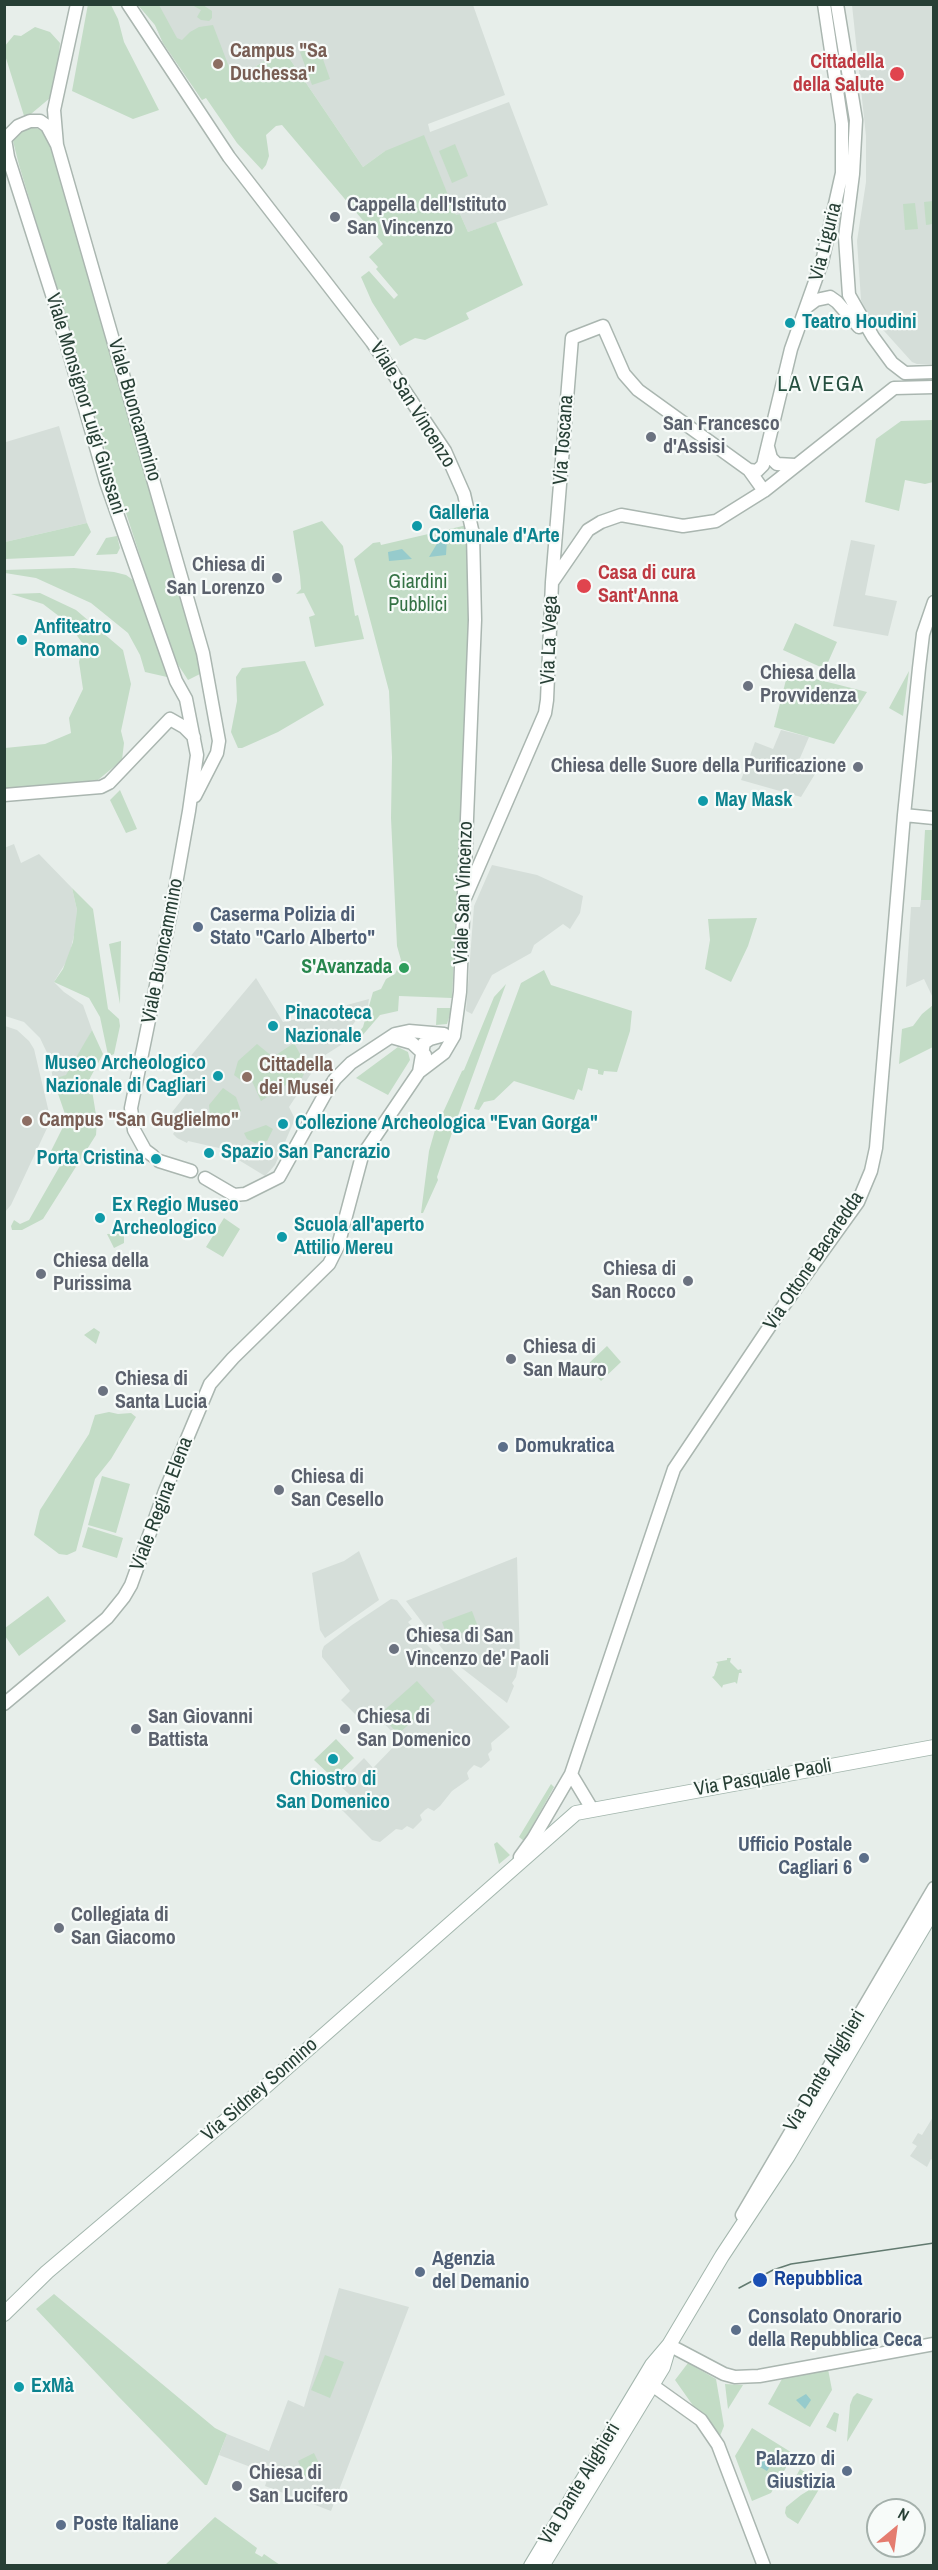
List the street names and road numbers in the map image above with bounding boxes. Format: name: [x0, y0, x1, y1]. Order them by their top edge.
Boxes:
street label: Via Liguria: [805, 200, 847, 284]
street label: Viale Monsignor Luigi Giussani: [40, 290, 130, 518]
street label: Viale Buoncammino: [102, 336, 166, 484]
street label: Viale San Vincenzo: [364, 338, 460, 472]
street label: Via Toscana: [549, 394, 579, 486]
street label: Via La Vega: [536, 595, 564, 685]
street label: Viale San Vincenzo: [450, 821, 478, 965]
street label: Viale Buoncammino: [137, 876, 189, 1026]
street label: Via Ottone Bacaredda: [759, 1187, 869, 1335]
street label: Viale Regina Elena: [126, 1434, 198, 1574]
street label: Via Pasquale Paoli: [692, 1754, 834, 1802]
street label: Via Dante Alighieri: [779, 2006, 871, 2136]
street label: Via Sidney Sonnino: [197, 2033, 323, 2147]
street label: Via Dante Alighieri: [534, 2419, 626, 2549]

